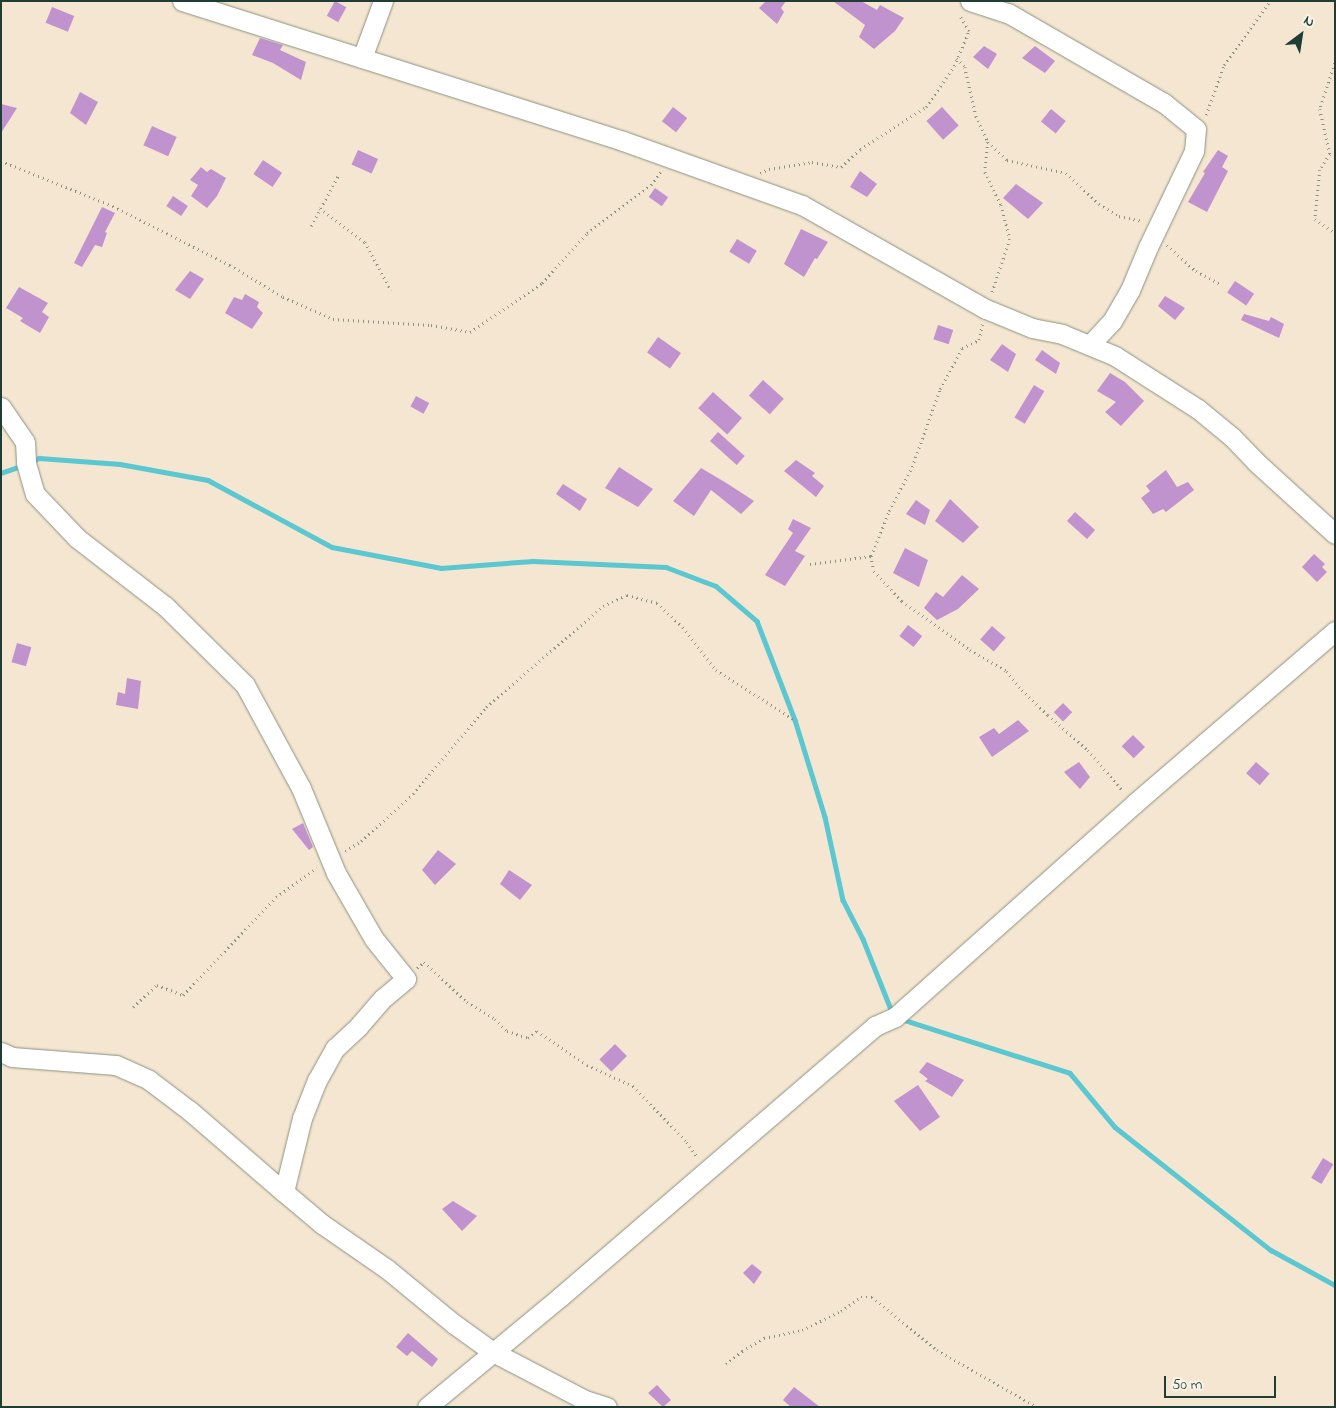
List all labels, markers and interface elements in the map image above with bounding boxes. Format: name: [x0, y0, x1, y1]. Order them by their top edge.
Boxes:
north arrow: [1276, 10, 1326, 60]
text: N: [1300, 10, 1318, 33]
scale bar: [1166, 1366, 1278, 1398]
text: 50 m: [1172, 1374, 1202, 1396]

